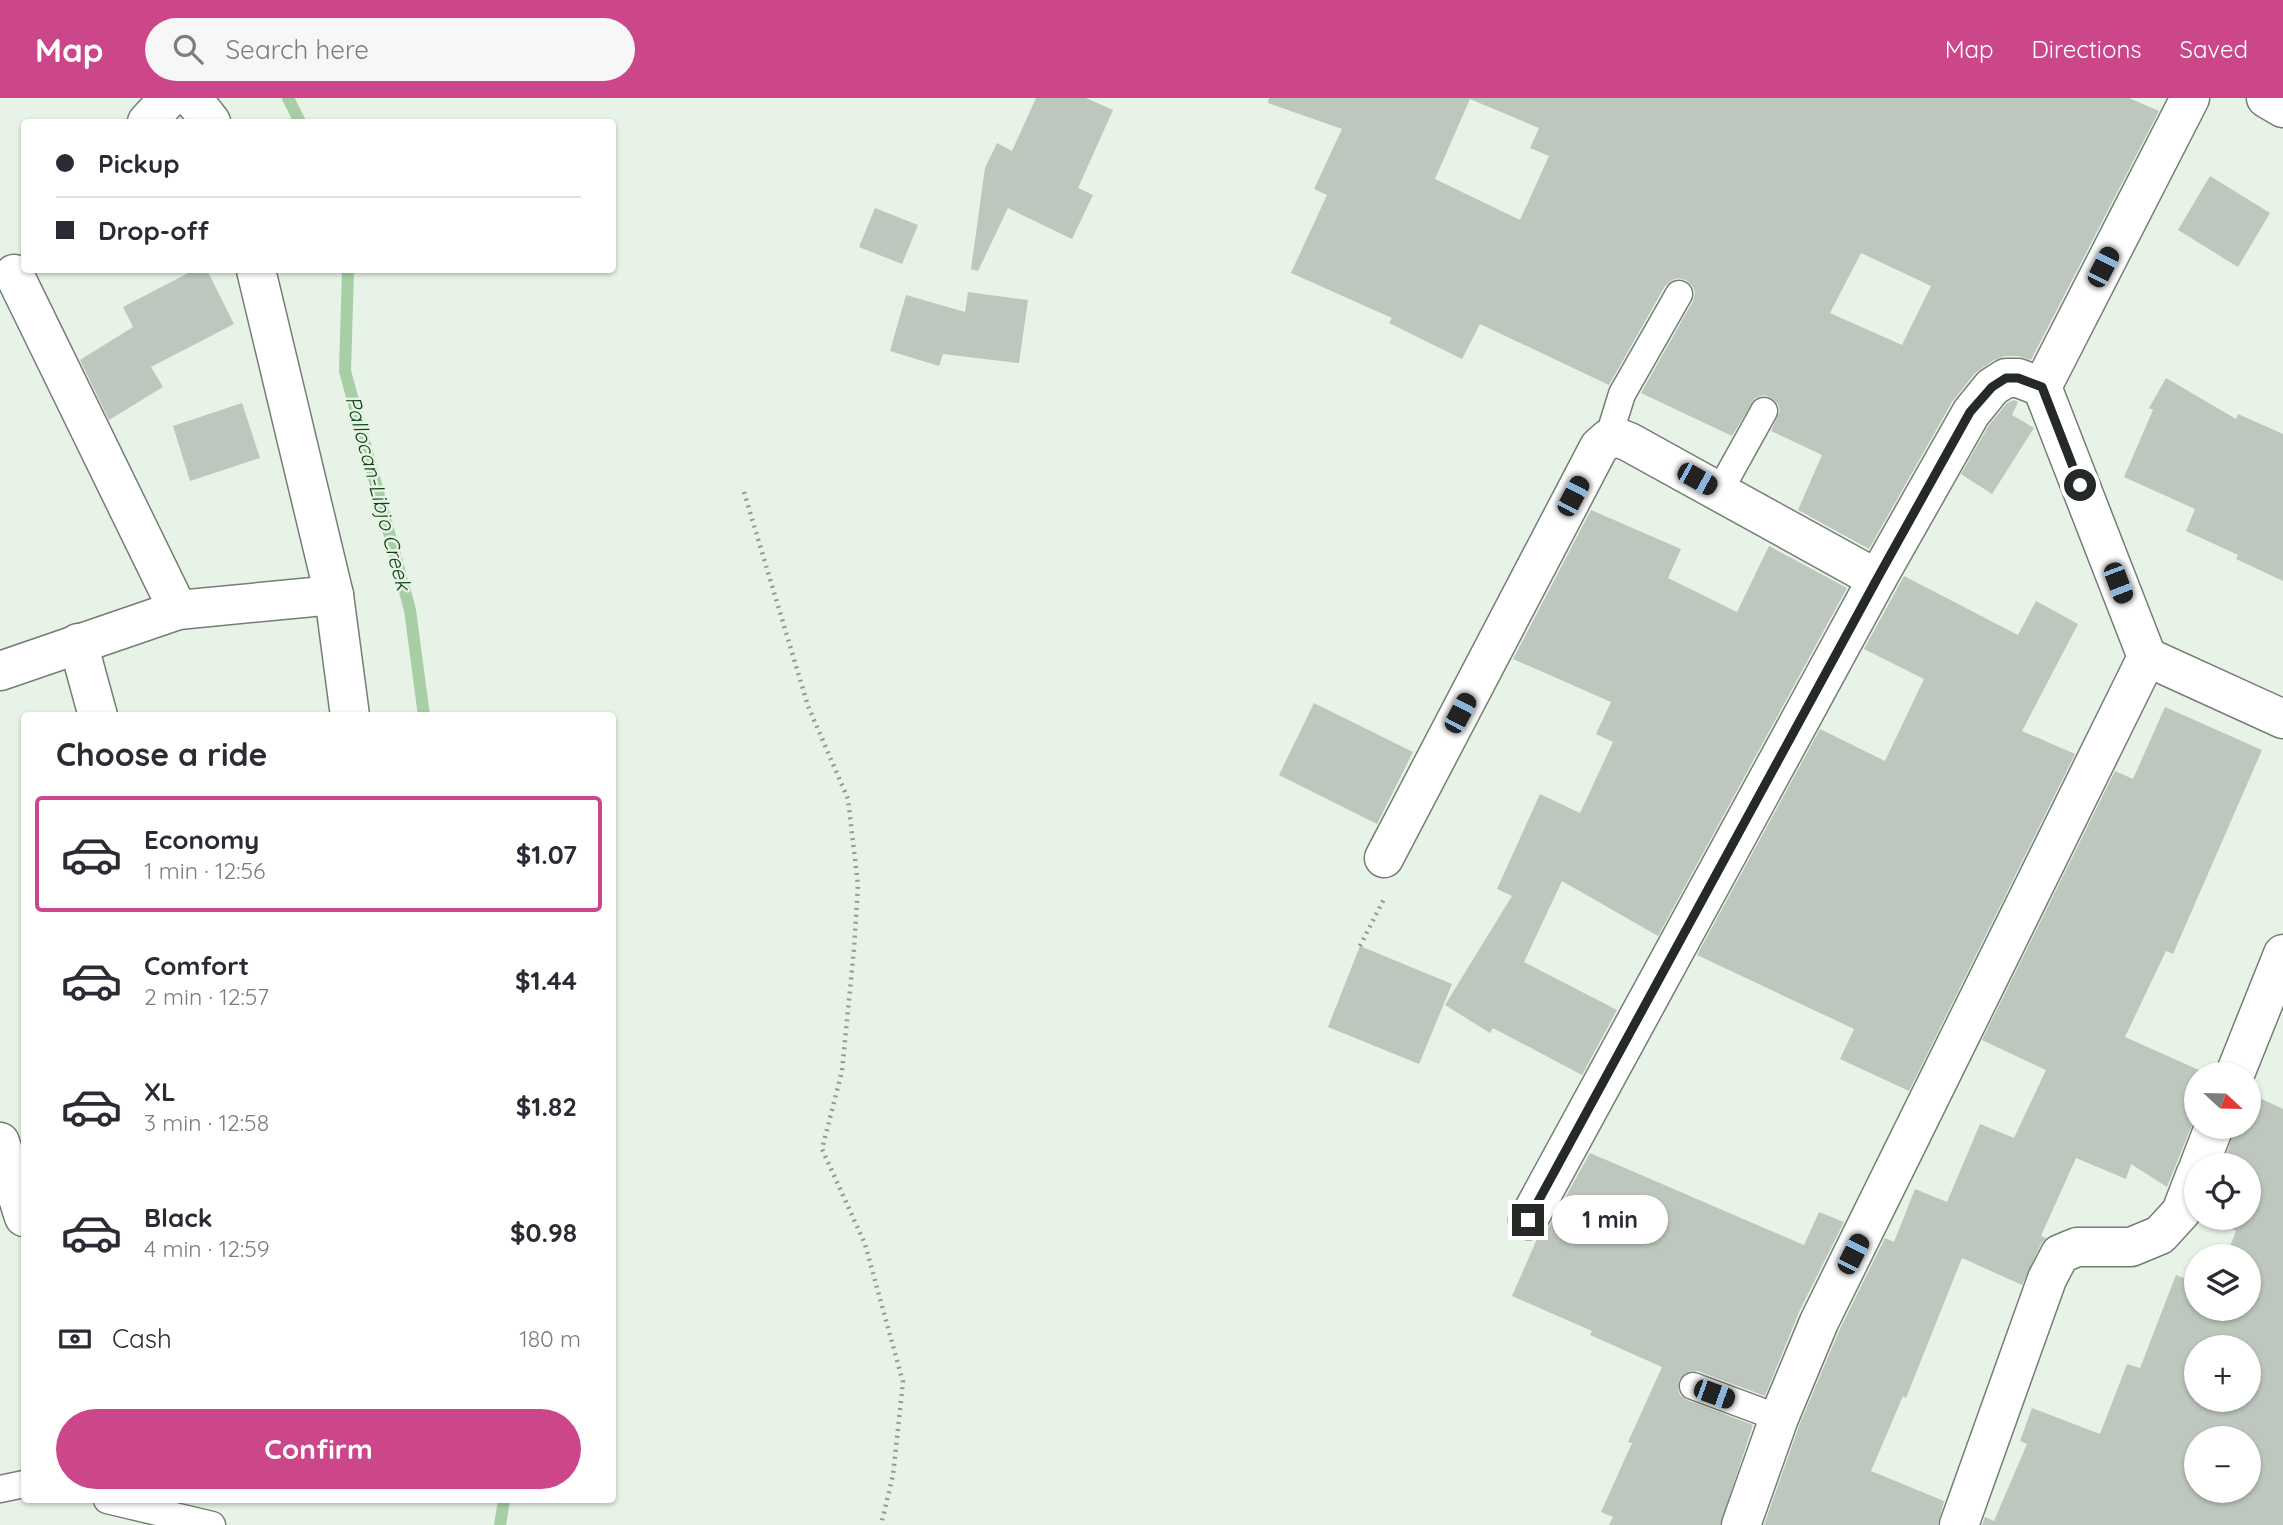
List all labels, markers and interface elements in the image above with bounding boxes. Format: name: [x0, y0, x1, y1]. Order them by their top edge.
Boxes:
search box: [145, 18, 635, 81]
text: Map: [35, 29, 103, 70]
icon: search: [169, 30, 207, 68]
text: Search here: [225, 33, 369, 66]
text: Map: [1945, 34, 1994, 64]
text: Directions: [2032, 34, 2142, 64]
text: Saved: [2180, 34, 2248, 64]
text: Pickup: [98, 147, 180, 180]
text: Drop-off: [98, 214, 209, 247]
car: [2085, 244, 2122, 290]
water label: Pallocan-Libjo Creek: [341, 393, 418, 594]
car: [1674, 460, 1721, 498]
route start: [2064, 469, 2096, 501]
car: [1554, 473, 1593, 519]
car: [2101, 560, 2136, 606]
car: [1441, 690, 1480, 736]
text: Choose a ride: [56, 734, 268, 774]
icon: car: [60, 823, 123, 886]
text: Economy: [144, 823, 259, 856]
text: $1.07: [516, 838, 577, 871]
text: 1 min · 12:56: [144, 856, 266, 885]
icon: car: [60, 949, 123, 1012]
text: Comfort: [144, 949, 249, 982]
text: $1.44: [515, 964, 577, 997]
text: 2 min · 12:57: [144, 982, 269, 1011]
north arrow: [2184, 1062, 2261, 1139]
map controls: [2184, 1062, 2261, 1503]
icon: car: [60, 1075, 123, 1138]
text: XL: [144, 1075, 176, 1108]
text: $1.82: [516, 1090, 577, 1123]
text: 3 min · 12:58: [144, 1108, 269, 1137]
button: locate: [2184, 1153, 2261, 1230]
callout: 1 min: [1552, 1196, 1668, 1244]
icon: car: [60, 1201, 123, 1264]
text: Black: [144, 1201, 213, 1234]
route end: [1512, 1204, 1544, 1236]
text: 1 min: [1582, 1205, 1638, 1234]
text: $0.98: [510, 1216, 577, 1249]
car: [1835, 1231, 1872, 1277]
text: 4 min · 12:59: [144, 1234, 270, 1263]
button: layers: [2184, 1244, 2261, 1321]
icon: cash: [56, 1320, 94, 1358]
text: Cash: [112, 1322, 172, 1355]
text: 180 m: [519, 1324, 581, 1353]
button: +: [2184, 1335, 2261, 1412]
car: [1691, 1377, 1738, 1411]
button: Confirm: [56, 1409, 581, 1489]
button: −: [2184, 1426, 2261, 1503]

